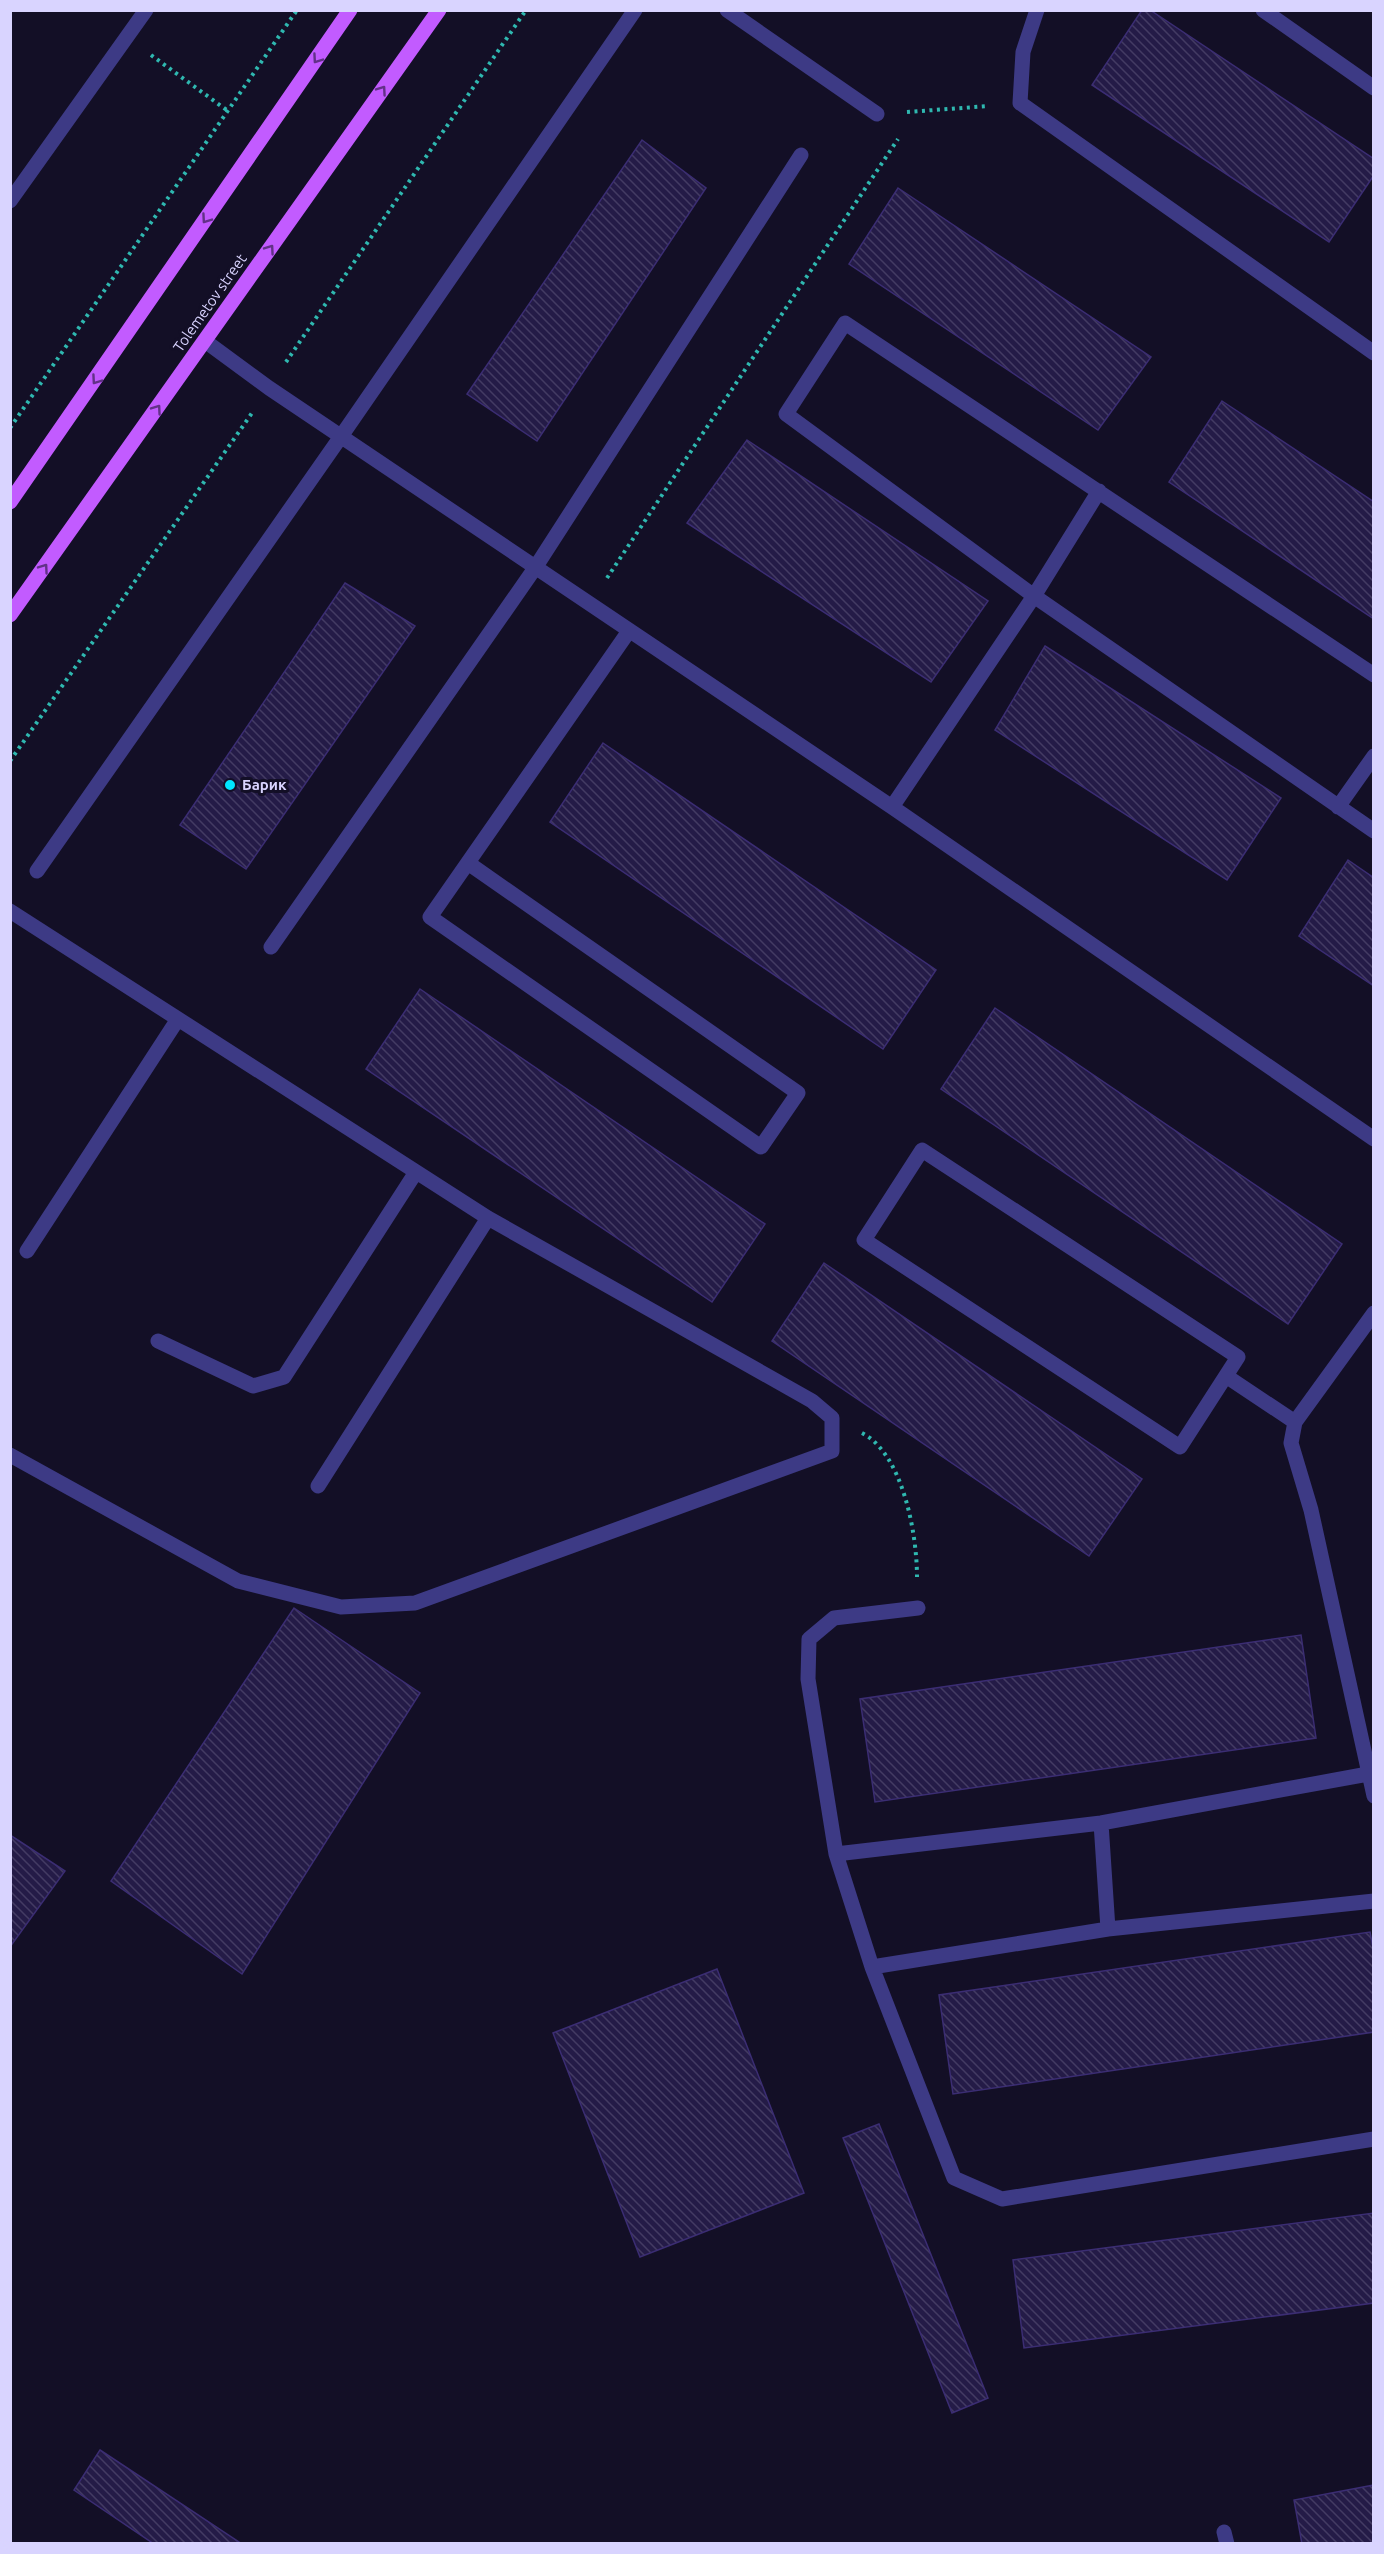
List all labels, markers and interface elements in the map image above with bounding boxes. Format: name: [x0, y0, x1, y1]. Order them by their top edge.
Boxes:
one-way arrow: [313, 52, 324, 63]
one-way arrow: [375, 86, 386, 97]
one-way arrow: [203, 213, 214, 224]
one-way arrow: [263, 245, 274, 256]
street label: Tolemetov street: [169, 250, 250, 355]
one-way arrow: [92, 373, 103, 384]
one-way arrow: [150, 404, 161, 415]
one-way arrow: [37, 563, 48, 574]
place label: Барик: [242, 776, 287, 793]
marker: Барик: [223, 778, 237, 792]

